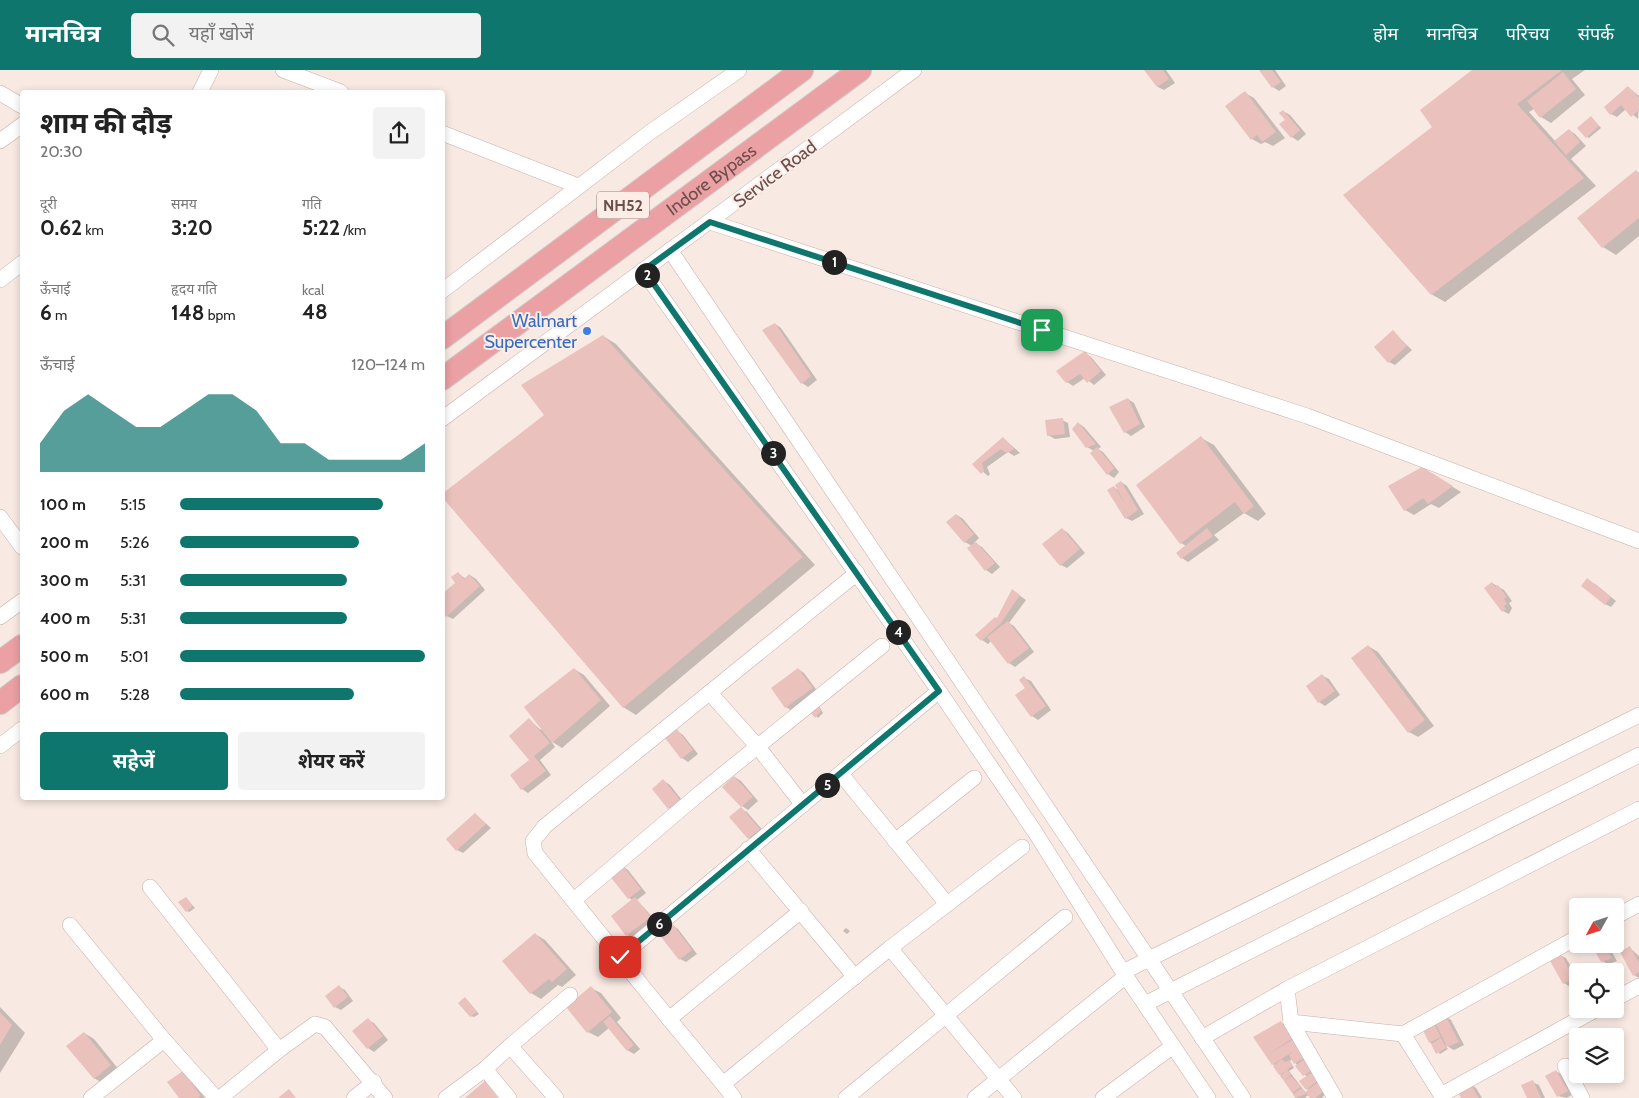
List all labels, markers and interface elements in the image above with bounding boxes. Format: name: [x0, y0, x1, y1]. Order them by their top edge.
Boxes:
search box: [131, 13, 481, 58]
text: मानचित्र: [25, 19, 101, 48]
icon: search: [149, 21, 177, 49]
text: यहाँ खोजें: [189, 22, 254, 45]
text: होम: [1373, 23, 1398, 45]
text: मानचित्र: [1426, 23, 1478, 45]
text: परिचय: [1506, 23, 1550, 45]
text: संपर्क: [1578, 23, 1614, 45]
text: शाम की दौड़: [40, 106, 172, 140]
button: share: [373, 107, 425, 159]
street label: Service Road: [729, 136, 821, 212]
street label: Indore Bypass: [662, 139, 761, 220]
text: 20:30: [40, 142, 83, 161]
road number: NH52: [597, 192, 649, 218]
text: दूरी: [40, 195, 57, 213]
text: समय: [171, 195, 197, 213]
text: गति: [302, 195, 322, 213]
text: 0.62: [40, 215, 82, 240]
text: 3:20: [171, 215, 213, 240]
text: 5:22: [302, 215, 340, 240]
text: km: [82, 221, 104, 239]
text: /km: [340, 221, 366, 239]
pin: 1: [822, 250, 846, 274]
text: 1: [832, 253, 837, 271]
pin: 2: [634, 262, 660, 288]
text: 2: [644, 266, 651, 284]
text: ऊँचाई: [40, 280, 70, 298]
text: हृदय गति: [171, 280, 217, 298]
text: kcal: [302, 281, 324, 299]
text: 48: [302, 299, 328, 324]
text: 6: [40, 300, 52, 325]
text: 148: [171, 300, 204, 325]
text: m: [52, 306, 67, 324]
text: bpm: [204, 306, 235, 324]
pin: [1021, 309, 1063, 351]
place label: Walmart Supercenter: [484, 310, 577, 353]
icon: arrive: [1028, 316, 1056, 344]
marker: Walmart Supercenter: [581, 325, 593, 337]
text: ऊँचाई: [40, 355, 75, 374]
text: 120–124 m: [351, 355, 425, 374]
pin: 3: [760, 440, 786, 466]
text: 3: [770, 444, 777, 462]
text: 100 m: [40, 495, 86, 514]
text: 5:15: [120, 495, 146, 514]
text: 200 m: [40, 533, 89, 552]
text: 5:26: [120, 533, 149, 552]
text: 300 m: [40, 571, 89, 590]
text: 5:31: [120, 571, 146, 590]
text: 400 m: [40, 609, 90, 628]
text: 5:31: [120, 609, 146, 628]
pin: 4: [886, 620, 910, 644]
text: 4: [894, 623, 903, 641]
text: 500 m: [40, 647, 89, 666]
text: 5:01: [120, 647, 148, 666]
text: 600 m: [40, 685, 89, 704]
text: 5:28: [120, 685, 150, 704]
button: सहेजें: [40, 732, 228, 790]
button: शेयर करें: [238, 732, 425, 790]
pin: 5: [814, 772, 840, 798]
text: 5: [824, 776, 831, 794]
north arrow: [1569, 898, 1624, 952]
map controls: [1569, 898, 1624, 1083]
pin: 6: [646, 912, 672, 936]
text: 6: [656, 915, 663, 933]
pin: [599, 936, 641, 978]
icon: check: [606, 943, 634, 971]
button: locate: [1569, 963, 1624, 1018]
button: layers: [1569, 1028, 1624, 1083]

